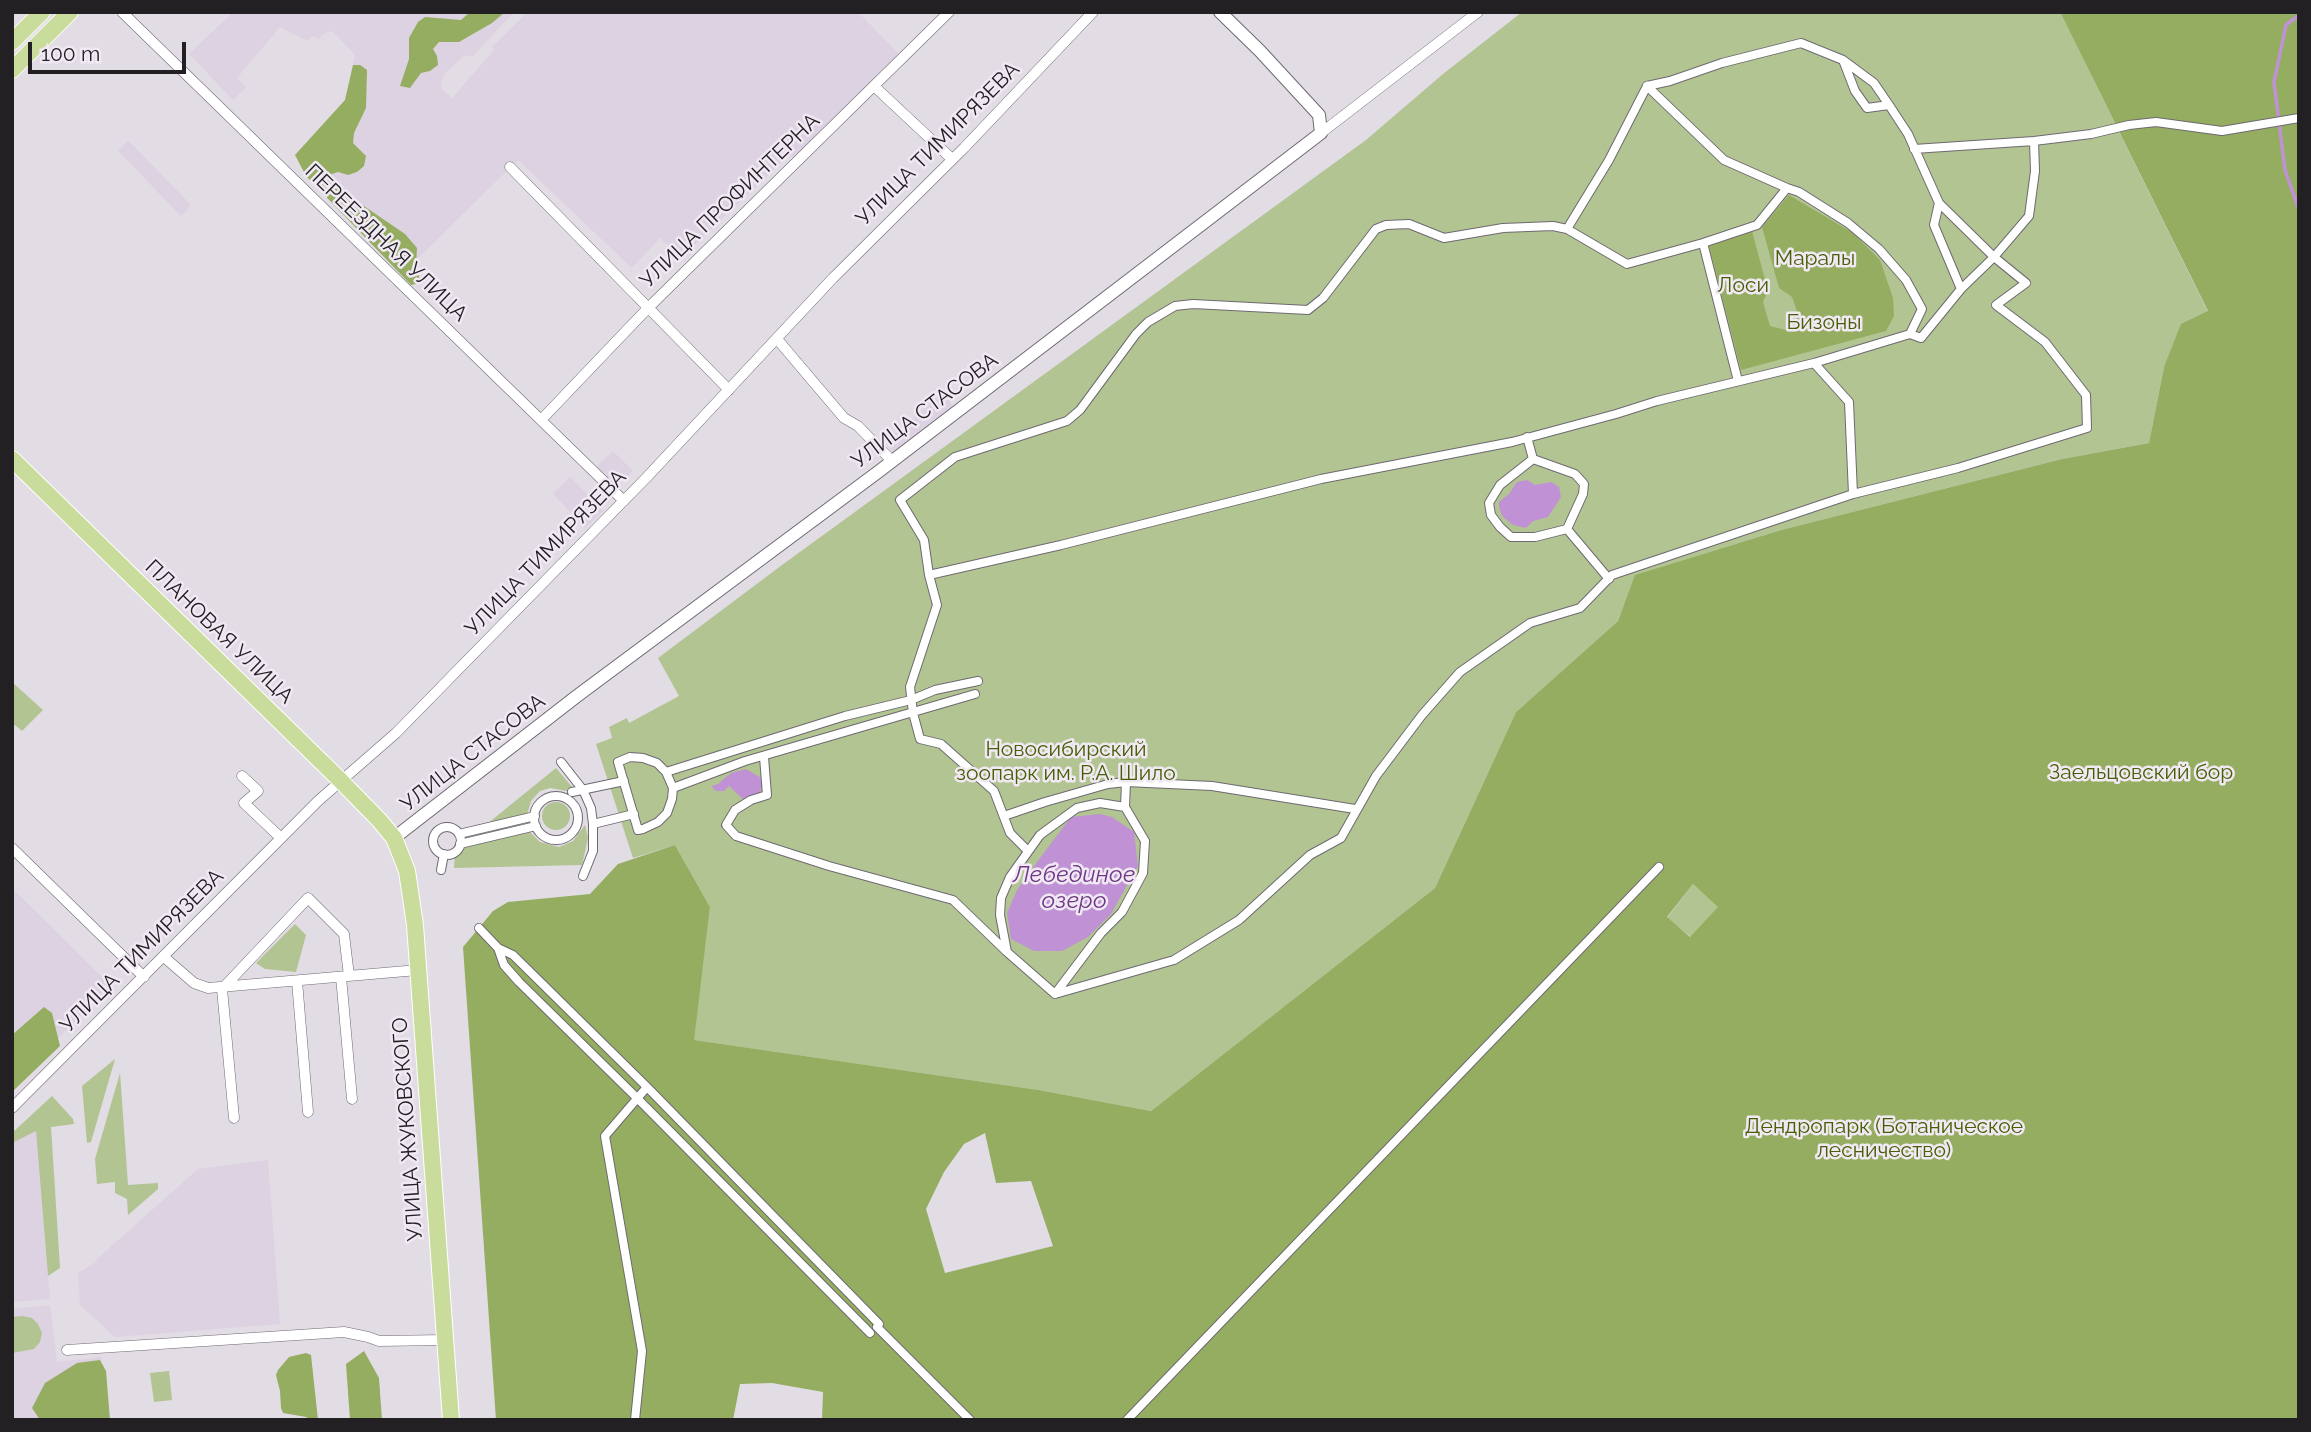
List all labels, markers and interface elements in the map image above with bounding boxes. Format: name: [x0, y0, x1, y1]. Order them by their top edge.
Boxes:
scale bar: [32, 28, 189, 72]
text: 100 m: [41, 41, 100, 66]
street label: УЛИЦА ТИМИРЯЗЕВА: [851, 57, 1025, 231]
street label: УЛИЦА ПРОФИНТЕРНА: [635, 109, 825, 293]
street label: ПЕРЕЕЗДНАЯ УЛИЦА: [300, 159, 472, 327]
park label: Маралы: [1775, 246, 1855, 272]
park label: Лоси: [1717, 273, 1769, 299]
park label: Бизоны: [1787, 310, 1861, 336]
street label: УЛИЦА СТАСОВА: [847, 348, 1003, 474]
street label: УЛИЦА ТИМИРЯЗЕВА: [460, 465, 632, 641]
street label: ПЛАНОВАЯ УЛИЦА: [140, 555, 298, 709]
street label: УЛИЦА СТАСОВА: [396, 689, 550, 817]
park label: Новосибирский зоопарк им. Р.А. Шило: [956, 737, 1176, 787]
park label: Заельцовский бор: [2049, 760, 2233, 786]
water label: Лебединое озеро: [1013, 861, 1135, 915]
street label: УЛИЦА ТИМИРЯЗЕВА: [55, 864, 229, 1038]
street label: УЛИЦА ЖУКОВСКОГО: [388, 1016, 428, 1242]
park label: Дендропарк (Ботаническое лесничество): [1745, 1114, 2023, 1164]

